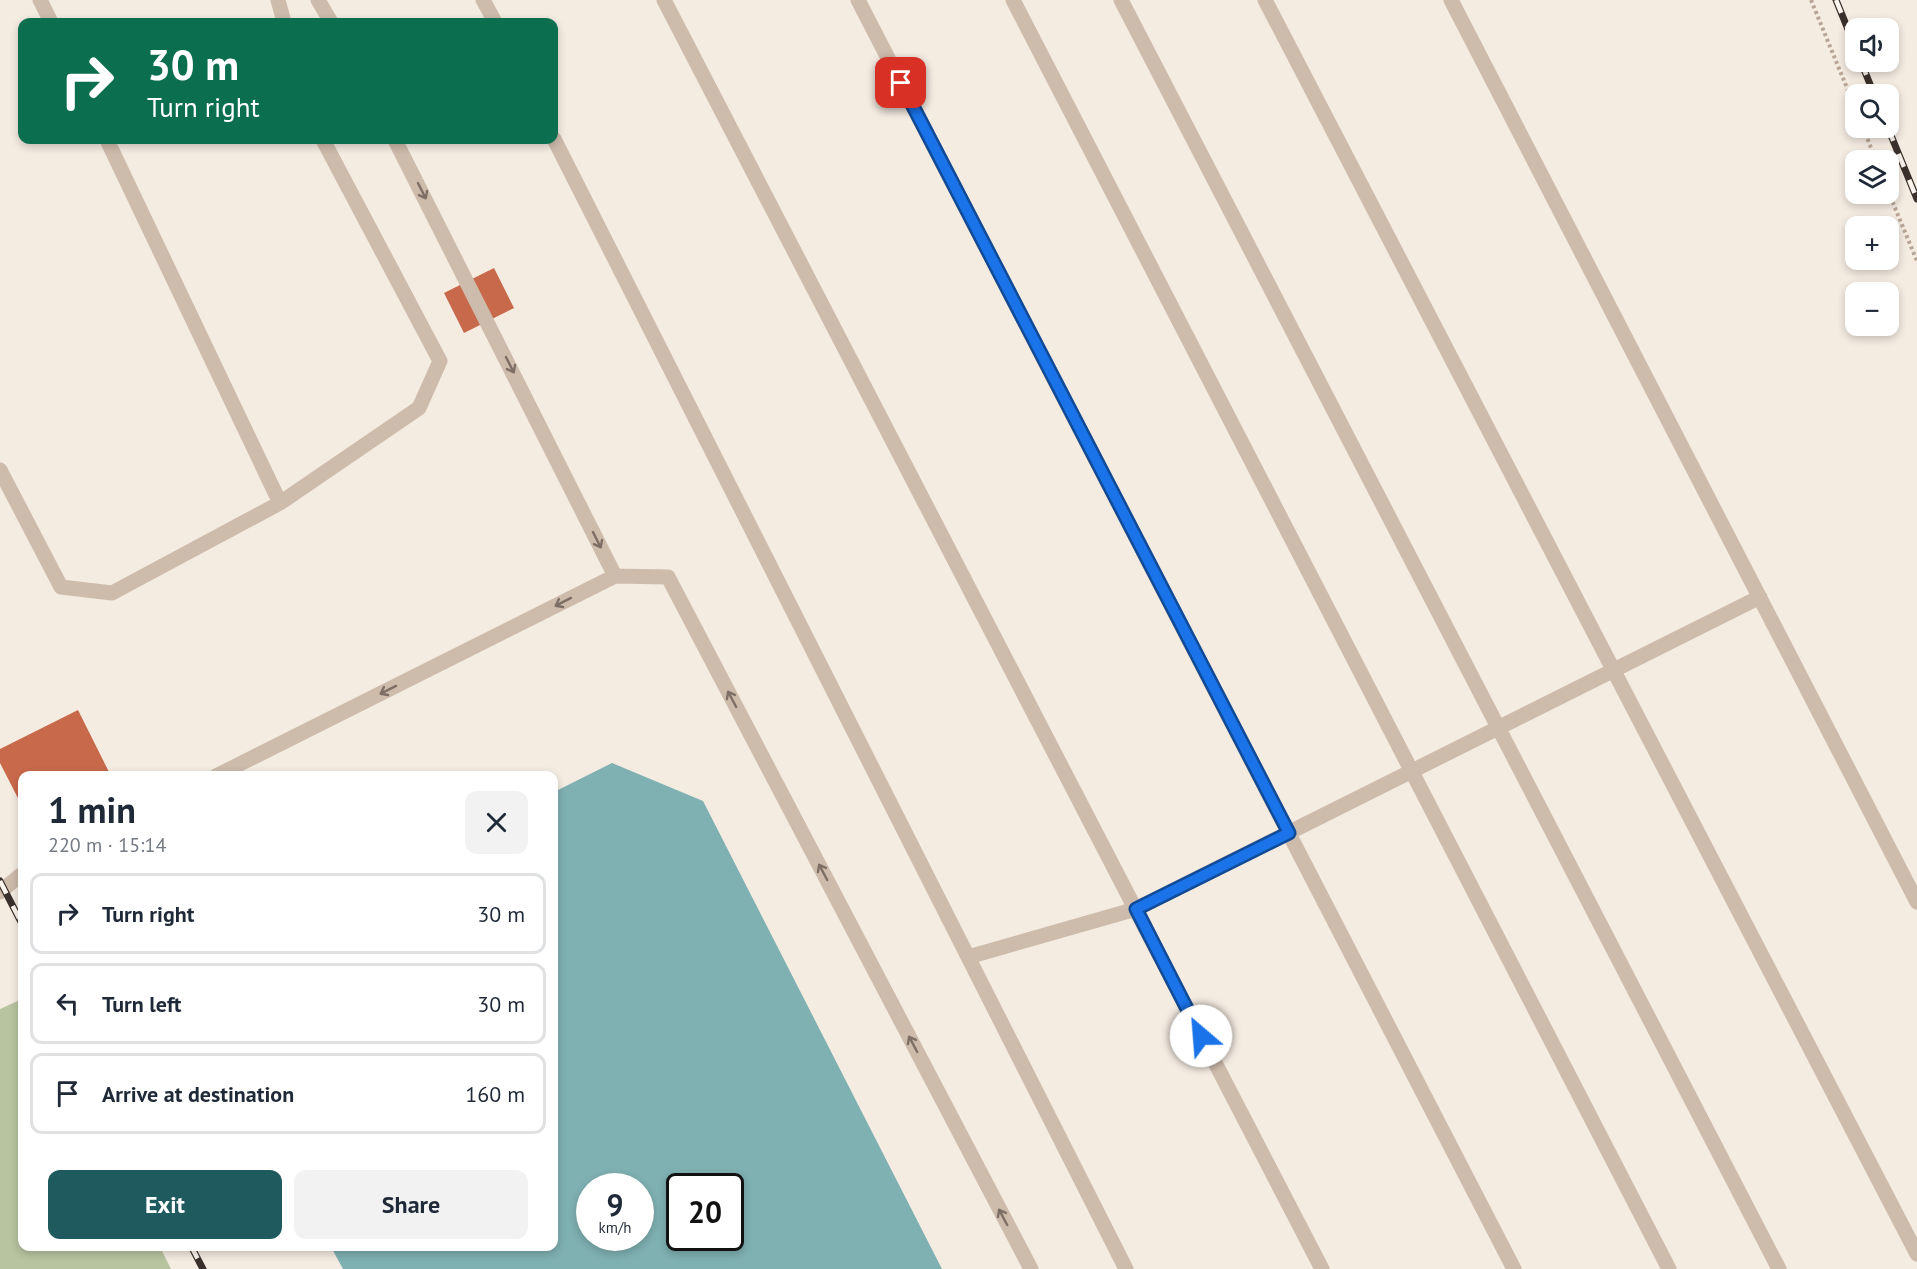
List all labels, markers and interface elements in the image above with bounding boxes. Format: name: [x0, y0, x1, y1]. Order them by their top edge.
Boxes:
map controls: [1845, 18, 1899, 336]
button: sound: [1845, 18, 1899, 72]
text: 30 m: [147, 37, 239, 92]
icon: right: [48, 42, 126, 120]
pin: [875, 57, 926, 108]
icon: arrive: [884, 66, 917, 99]
button: search: [1845, 84, 1899, 138]
text: Turn right: [147, 90, 260, 124]
button: layers: [1845, 150, 1899, 204]
one-way arrow: [417, 182, 428, 200]
button: +: [1845, 216, 1899, 270]
button: −: [1845, 282, 1899, 336]
one-way arrow: [504, 356, 516, 374]
one-way arrow: [592, 530, 603, 548]
one-way arrow: [554, 597, 572, 609]
one-way arrow: [380, 684, 398, 696]
one-way arrow: [726, 691, 738, 708]
text: 1 min: [48, 786, 136, 833]
button: close: [465, 791, 528, 854]
text: 220 m · 15:14: [48, 832, 166, 858]
one-way arrow: [817, 863, 828, 881]
icon: right: [51, 897, 84, 930]
text: Turn right: [102, 900, 194, 928]
text: 30 m: [477, 900, 525, 928]
icon: left: [51, 987, 84, 1020]
text: Turn left: [102, 990, 182, 1018]
text: 30 m: [477, 990, 525, 1018]
position arrow: [1169, 1004, 1233, 1068]
one-way arrow: [907, 1036, 918, 1054]
icon: arrive: [51, 1077, 84, 1110]
text: Arrive at destination: [102, 1080, 294, 1108]
text: 160 m: [465, 1080, 525, 1108]
button: Exit: [48, 1170, 282, 1239]
button: Share: [294, 1170, 528, 1239]
speed limit sign: 20: [666, 1173, 744, 1251]
text: 9: [606, 1185, 624, 1224]
one-way arrow: [997, 1208, 1009, 1226]
text: km/h: [599, 1218, 631, 1237]

